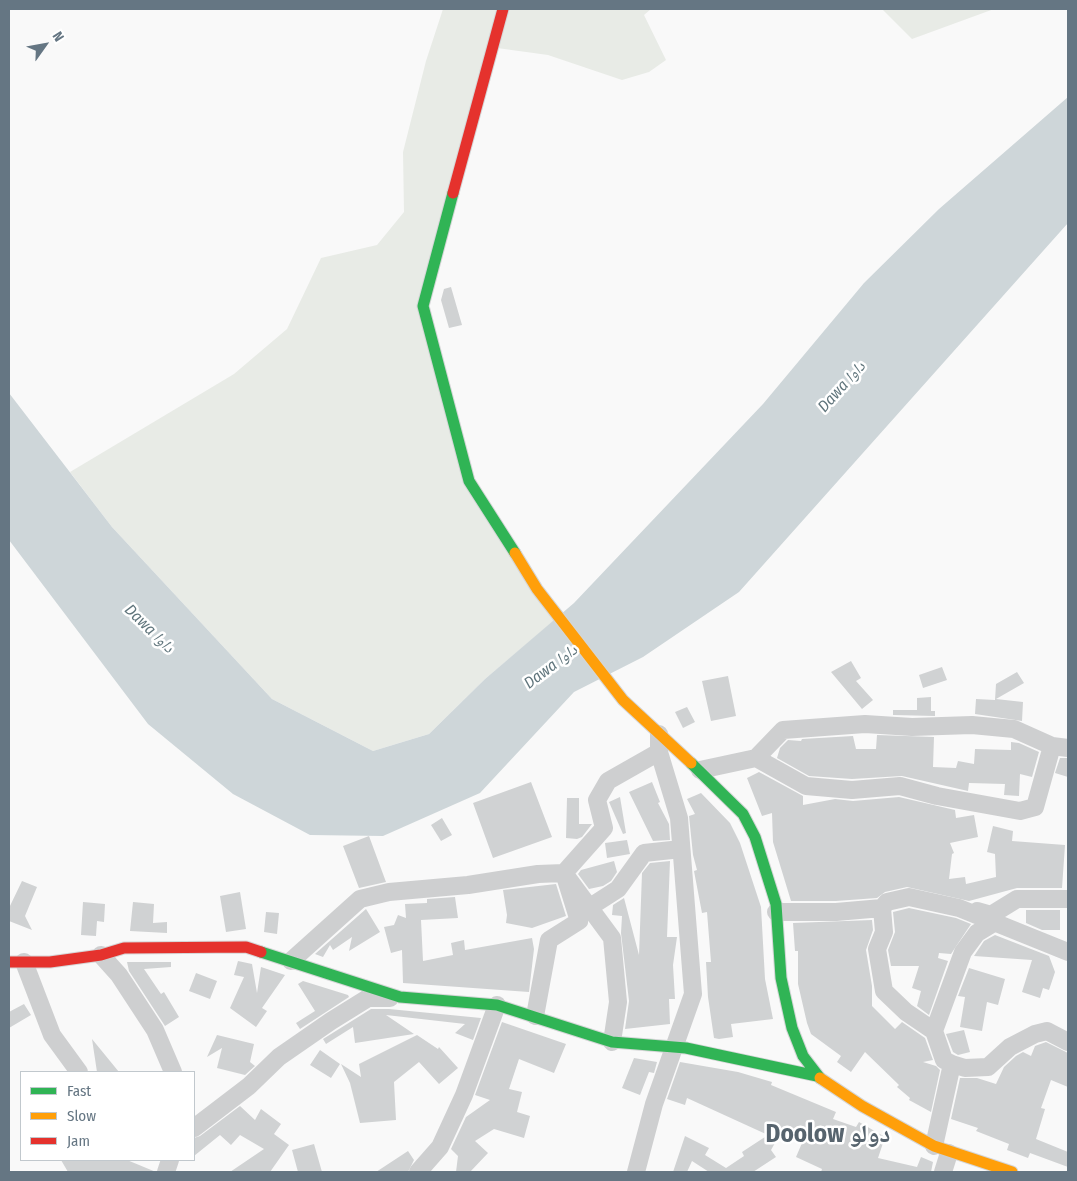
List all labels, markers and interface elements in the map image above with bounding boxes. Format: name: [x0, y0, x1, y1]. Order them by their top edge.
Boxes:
north arrow: [20, 20, 70, 70]
text: N: [49, 29, 68, 45]
water label: Dawa داوا: [814, 358, 870, 416]
water label: Dawa داوا: [120, 601, 178, 657]
water label: Dawa داوا: [521, 641, 581, 693]
legend: [20, 1071, 195, 1161]
text: Fast: [67, 1082, 91, 1100]
text: Slow: [67, 1107, 96, 1125]
district label: Doolow دولو: [766, 1120, 890, 1150]
text: Jam: [67, 1132, 90, 1150]

